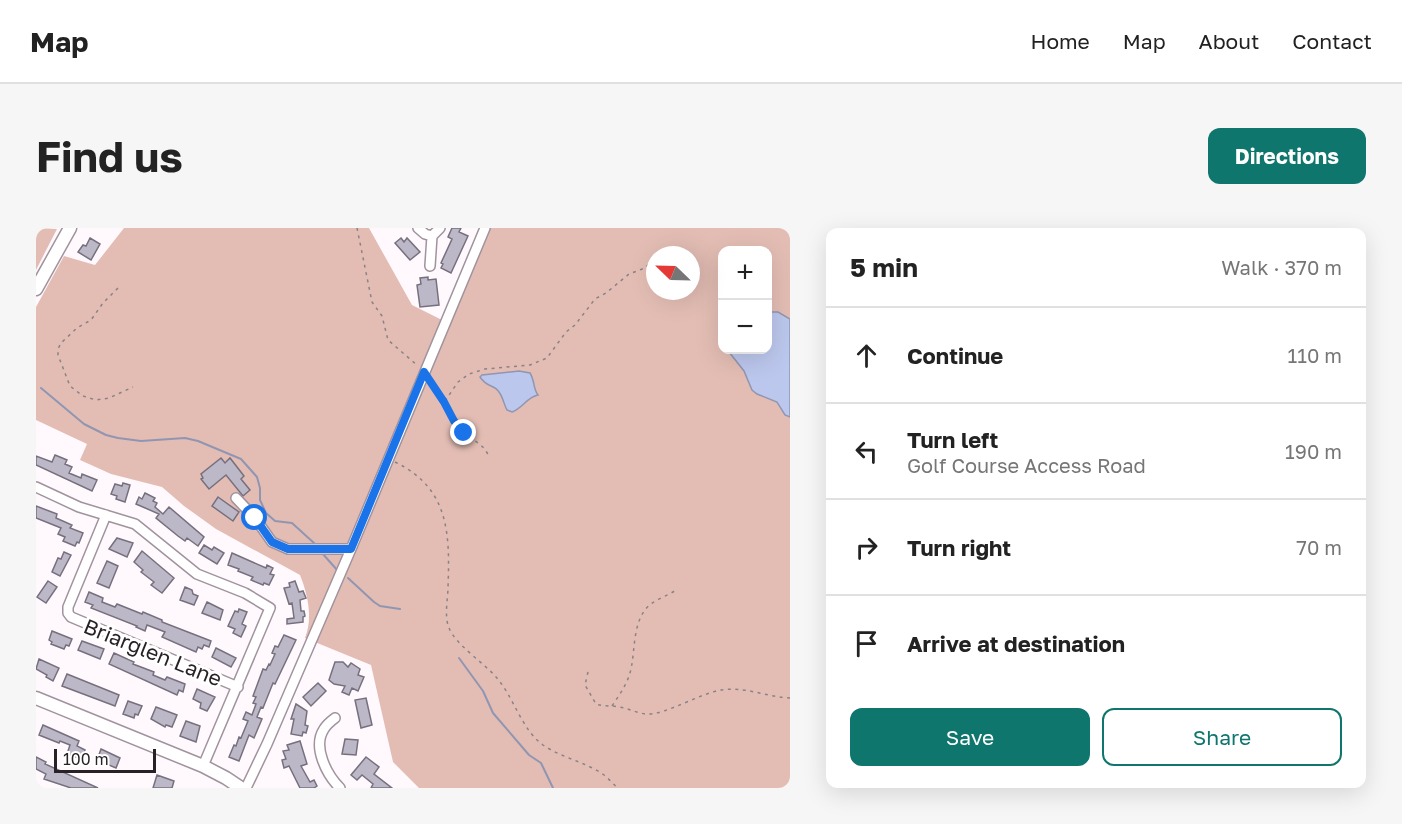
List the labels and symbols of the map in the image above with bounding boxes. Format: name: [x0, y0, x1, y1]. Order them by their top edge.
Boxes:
north arrow: [646, 246, 700, 300]
route end: [450, 419, 476, 445]
route start: [241, 504, 267, 530]
street label: Briarglen Lane: [80, 612, 226, 692]
scale bar: [54, 746, 156, 774]

